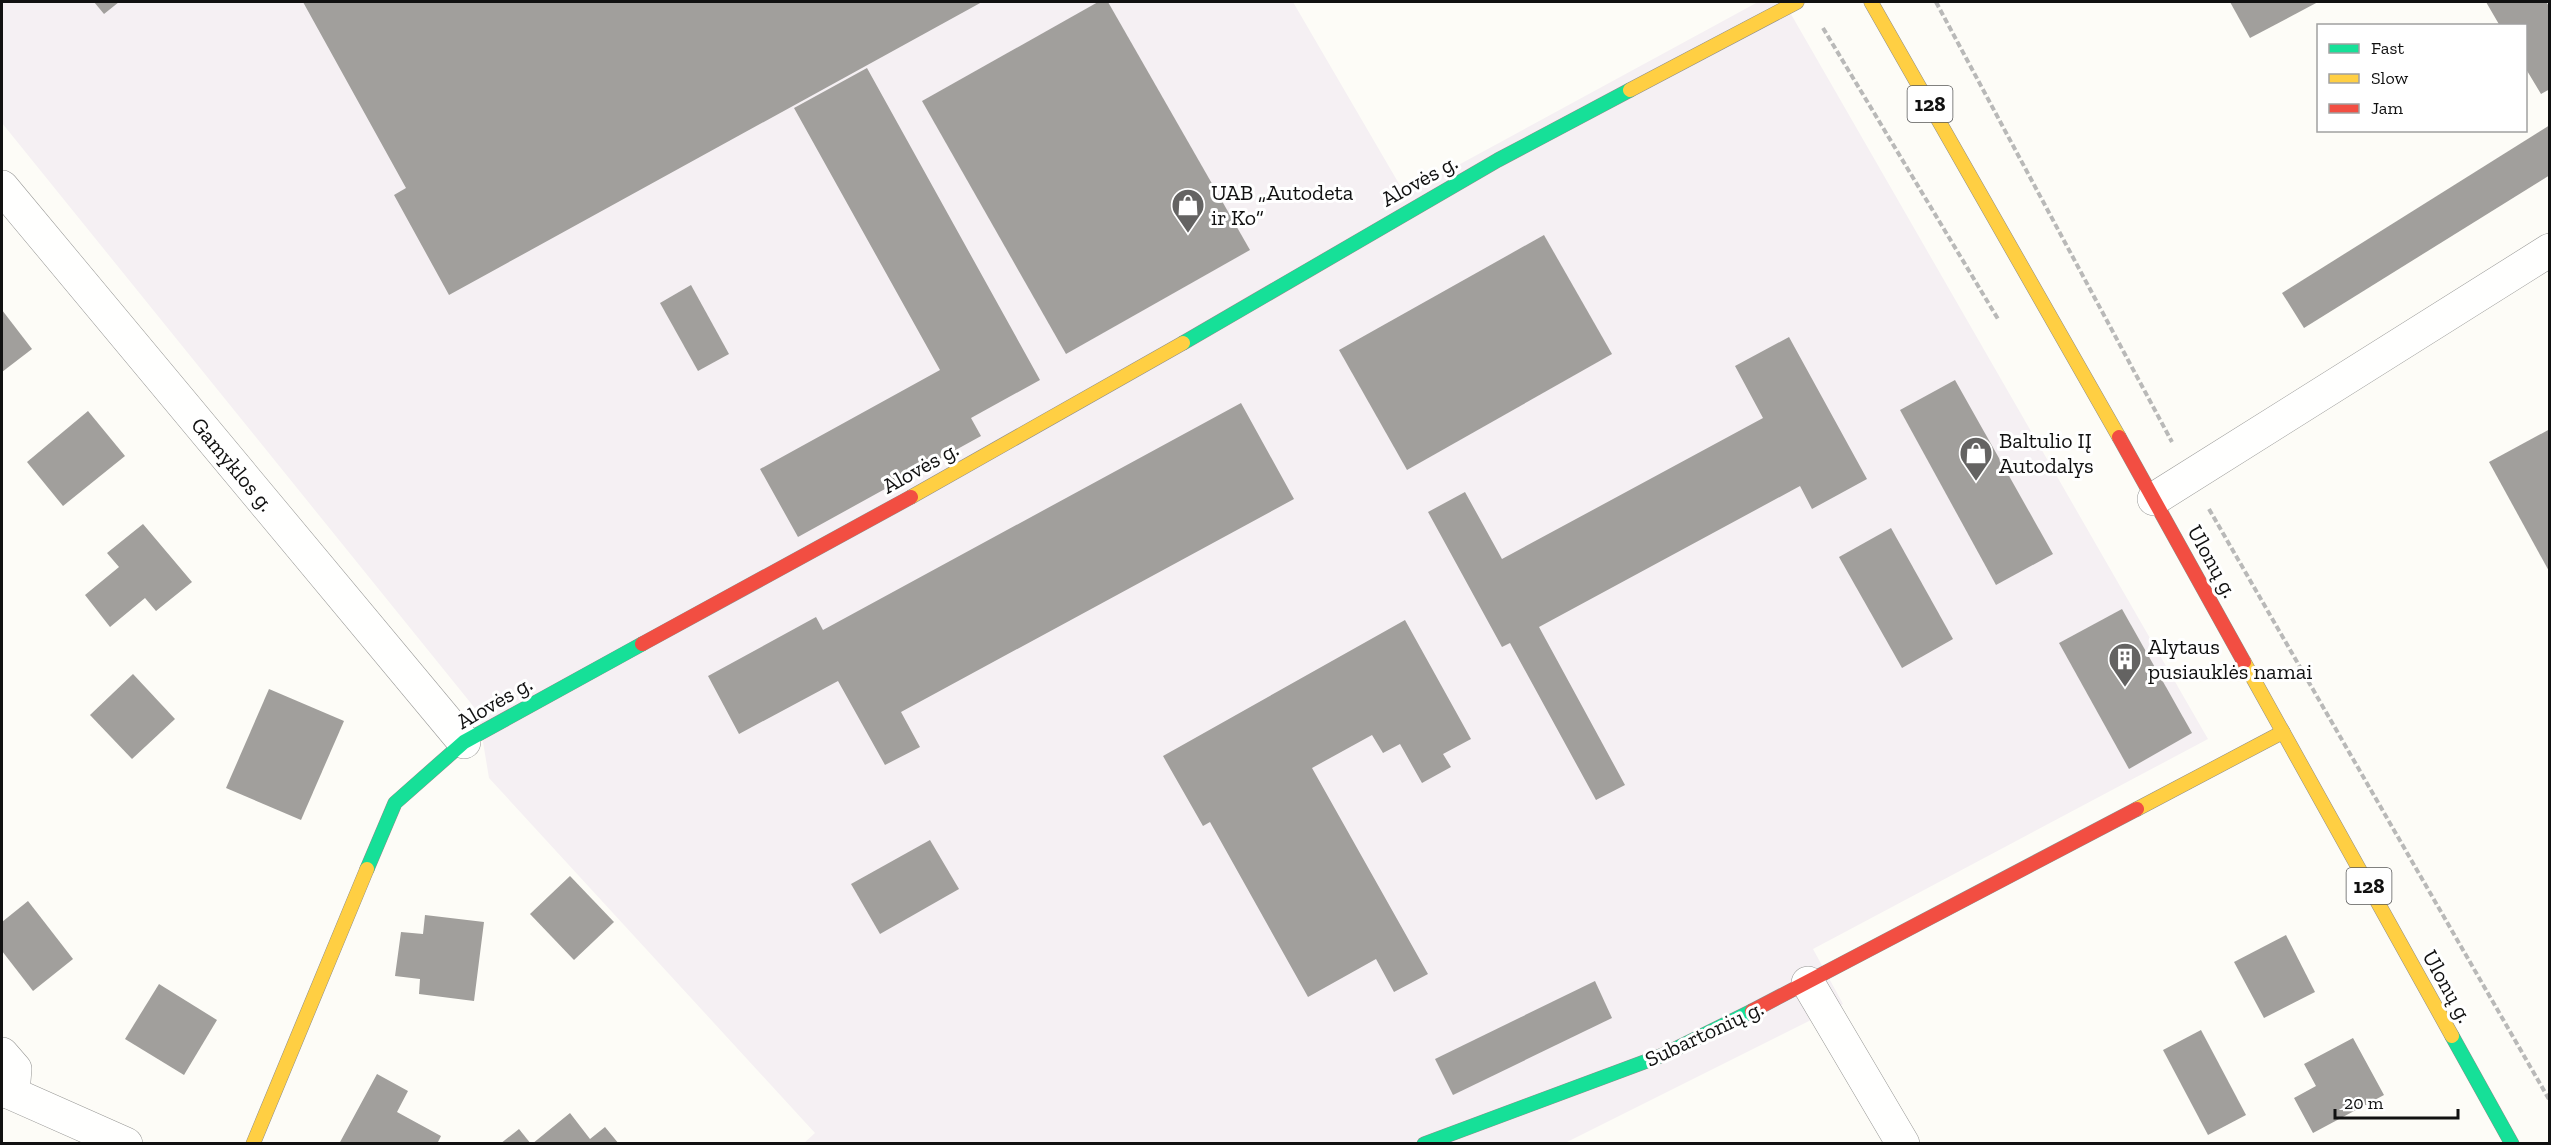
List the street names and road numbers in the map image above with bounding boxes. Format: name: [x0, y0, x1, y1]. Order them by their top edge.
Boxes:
road number: 128: [1908, 86, 1952, 122]
street label: Alovės g.: [1376, 148, 1462, 212]
street label: Gamyklos g.: [185, 412, 280, 517]
street label: Alovės g.: [877, 435, 963, 499]
street label: Ulonų g.: [2182, 520, 2244, 602]
street label: Alovės g.: [451, 670, 537, 735]
road number: 128: [2346, 868, 2392, 904]
street label: Ulonų g.: [2417, 945, 2479, 1027]
street label: Subartonių g.: [1641, 994, 1768, 1073]

